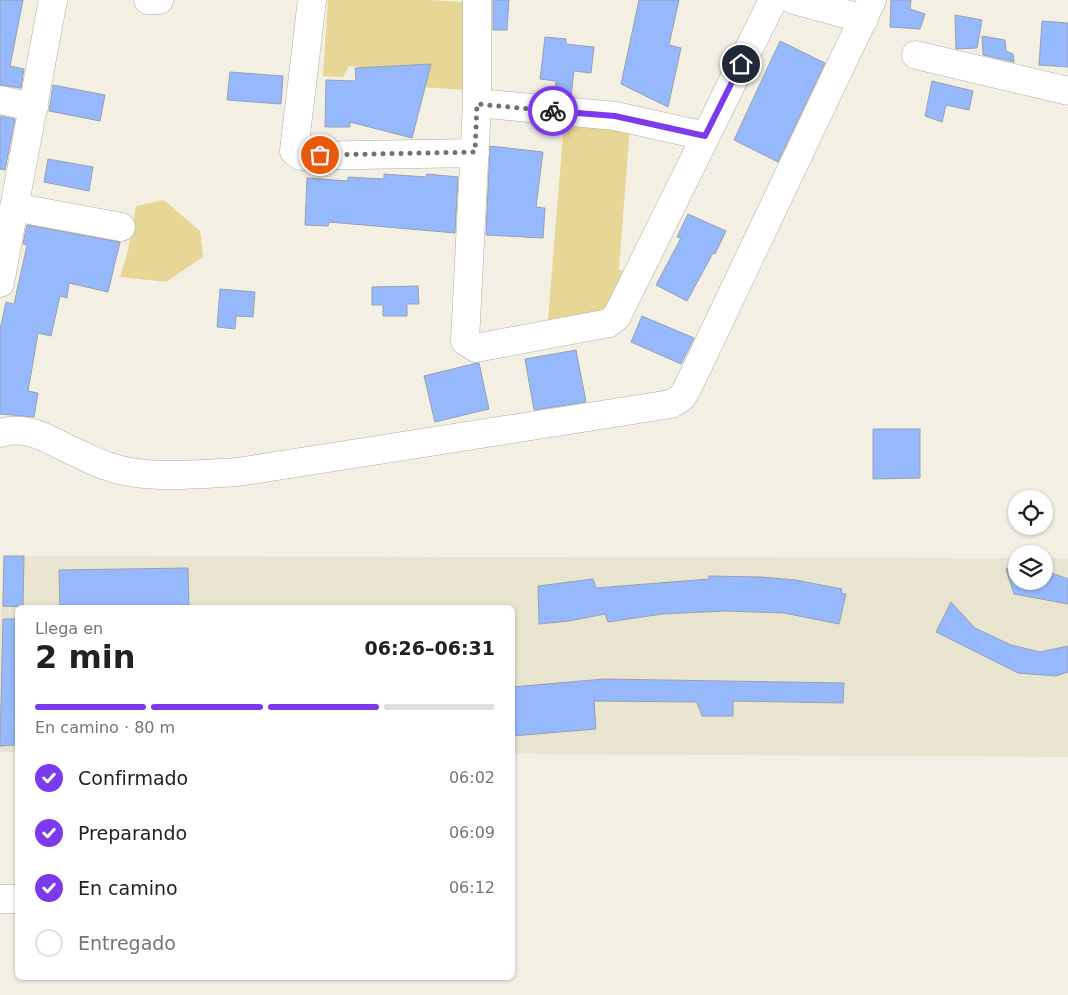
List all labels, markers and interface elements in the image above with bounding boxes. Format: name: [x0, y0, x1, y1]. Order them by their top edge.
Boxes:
pin: [720, 43, 762, 85]
icon: home: [727, 50, 755, 78]
courier: [528, 86, 578, 136]
icon: bike: [539, 97, 567, 125]
pin: [299, 134, 341, 176]
icon: bag: [306, 141, 334, 169]
map controls: [1008, 490, 1053, 590]
button: locate: [1008, 490, 1053, 535]
button: layers: [1008, 545, 1053, 590]
text: Llega en: [35, 619, 103, 638]
text: 06:26–06:31: [365, 637, 495, 659]
text: 2 min: [35, 638, 136, 676]
text: En camino · 80 m: [35, 718, 175, 737]
icon: check: [35, 764, 63, 792]
text: Confirmado: [78, 767, 188, 789]
text: 06:02: [449, 768, 495, 787]
icon: check: [35, 819, 63, 847]
text: Preparando: [78, 822, 187, 844]
text: 06:09: [449, 823, 495, 842]
icon: check: [35, 874, 63, 902]
text: En camino: [78, 877, 178, 899]
text: 06:12: [449, 878, 495, 897]
text: Entregado: [78, 932, 176, 954]

